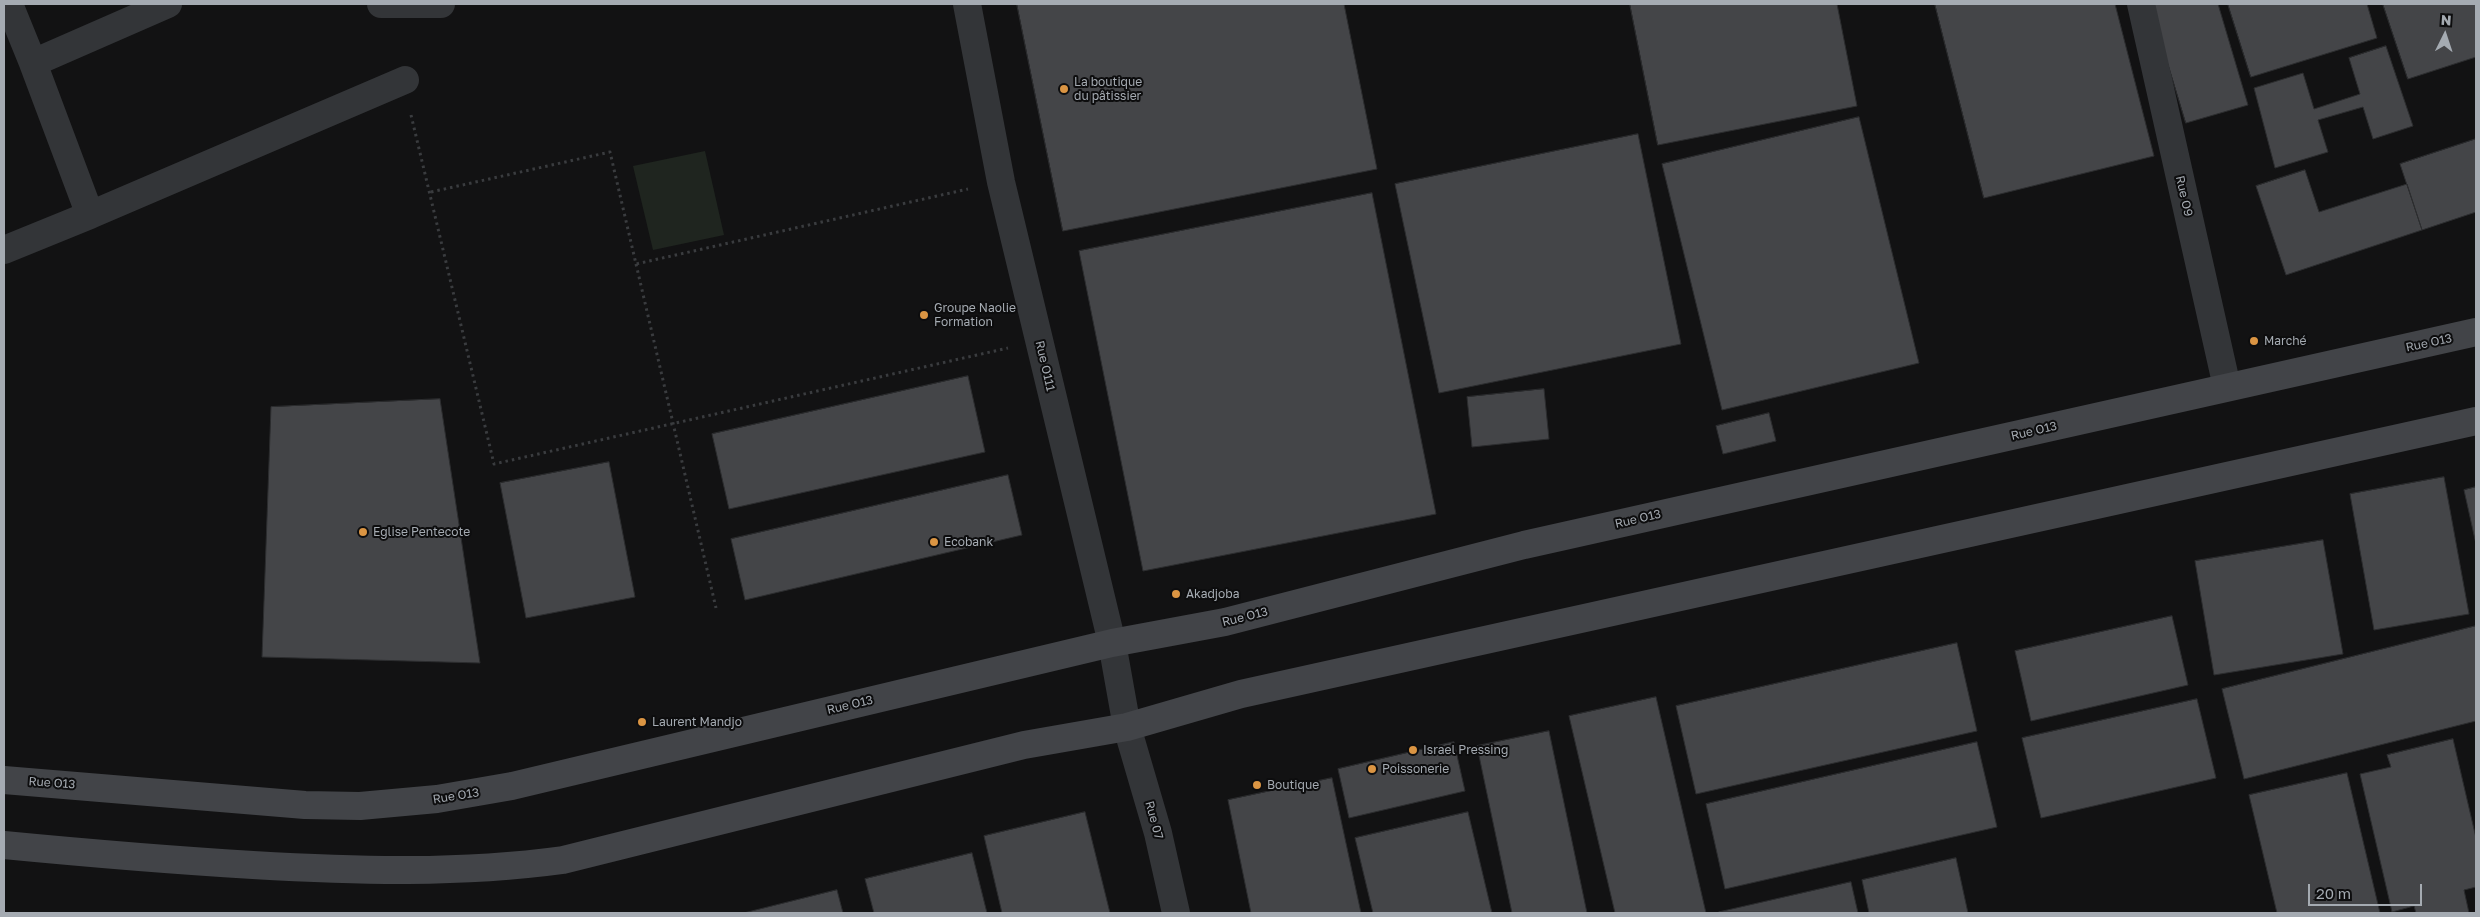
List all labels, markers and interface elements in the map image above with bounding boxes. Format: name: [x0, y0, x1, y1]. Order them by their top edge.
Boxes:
north arrow: [2420, 10, 2470, 60]
text: N: [2440, 11, 2452, 28]
place label: La boutique du pâtissier: [1074, 75, 1142, 103]
marker: La boutique du pâtissier: [1058, 83, 1070, 95]
street label: Rue O9: [2172, 174, 2196, 218]
place label: Groupe Naolie Formation: [934, 301, 1016, 329]
marker: Groupe Naolie Formation: [918, 309, 930, 321]
street label: Rue O13: [2405, 331, 2453, 355]
place label: Marché: [2264, 334, 2307, 348]
marker: Marché: [2248, 335, 2260, 347]
street label: Rue O111: [1032, 339, 1058, 393]
street label: Rue O13: [2010, 419, 2058, 443]
street label: Rue O13: [1614, 507, 1662, 531]
place label: Eglise Pentecote: [373, 525, 470, 539]
marker: Eglise Pentecote: [357, 526, 369, 538]
place label: Ecobank: [944, 535, 993, 549]
marker: Ecobank: [928, 536, 940, 548]
place label: Akadjoba: [1186, 587, 1239, 601]
marker: Akadjoba: [1170, 588, 1182, 600]
street label: Rue O13: [1221, 604, 1269, 630]
street label: Rue O13: [826, 693, 874, 717]
place label: Laurent Mandjo: [652, 715, 742, 729]
marker: Laurent Mandjo: [636, 716, 648, 728]
place label: Israel Pressing: [1423, 743, 1508, 757]
marker: Israel Pressing: [1407, 744, 1419, 756]
place label: Poissonerie: [1382, 762, 1449, 776]
marker: Poissonerie: [1366, 763, 1378, 775]
street label: Rue O13: [28, 774, 76, 792]
place label: Boutique: [1267, 778, 1319, 792]
marker: Boutique: [1251, 779, 1263, 791]
street label: Rue O13: [432, 785, 480, 807]
street label: Rue 07: [1142, 799, 1166, 841]
scale bar: [2310, 874, 2424, 906]
text: 20 m: [2316, 884, 2351, 902]

